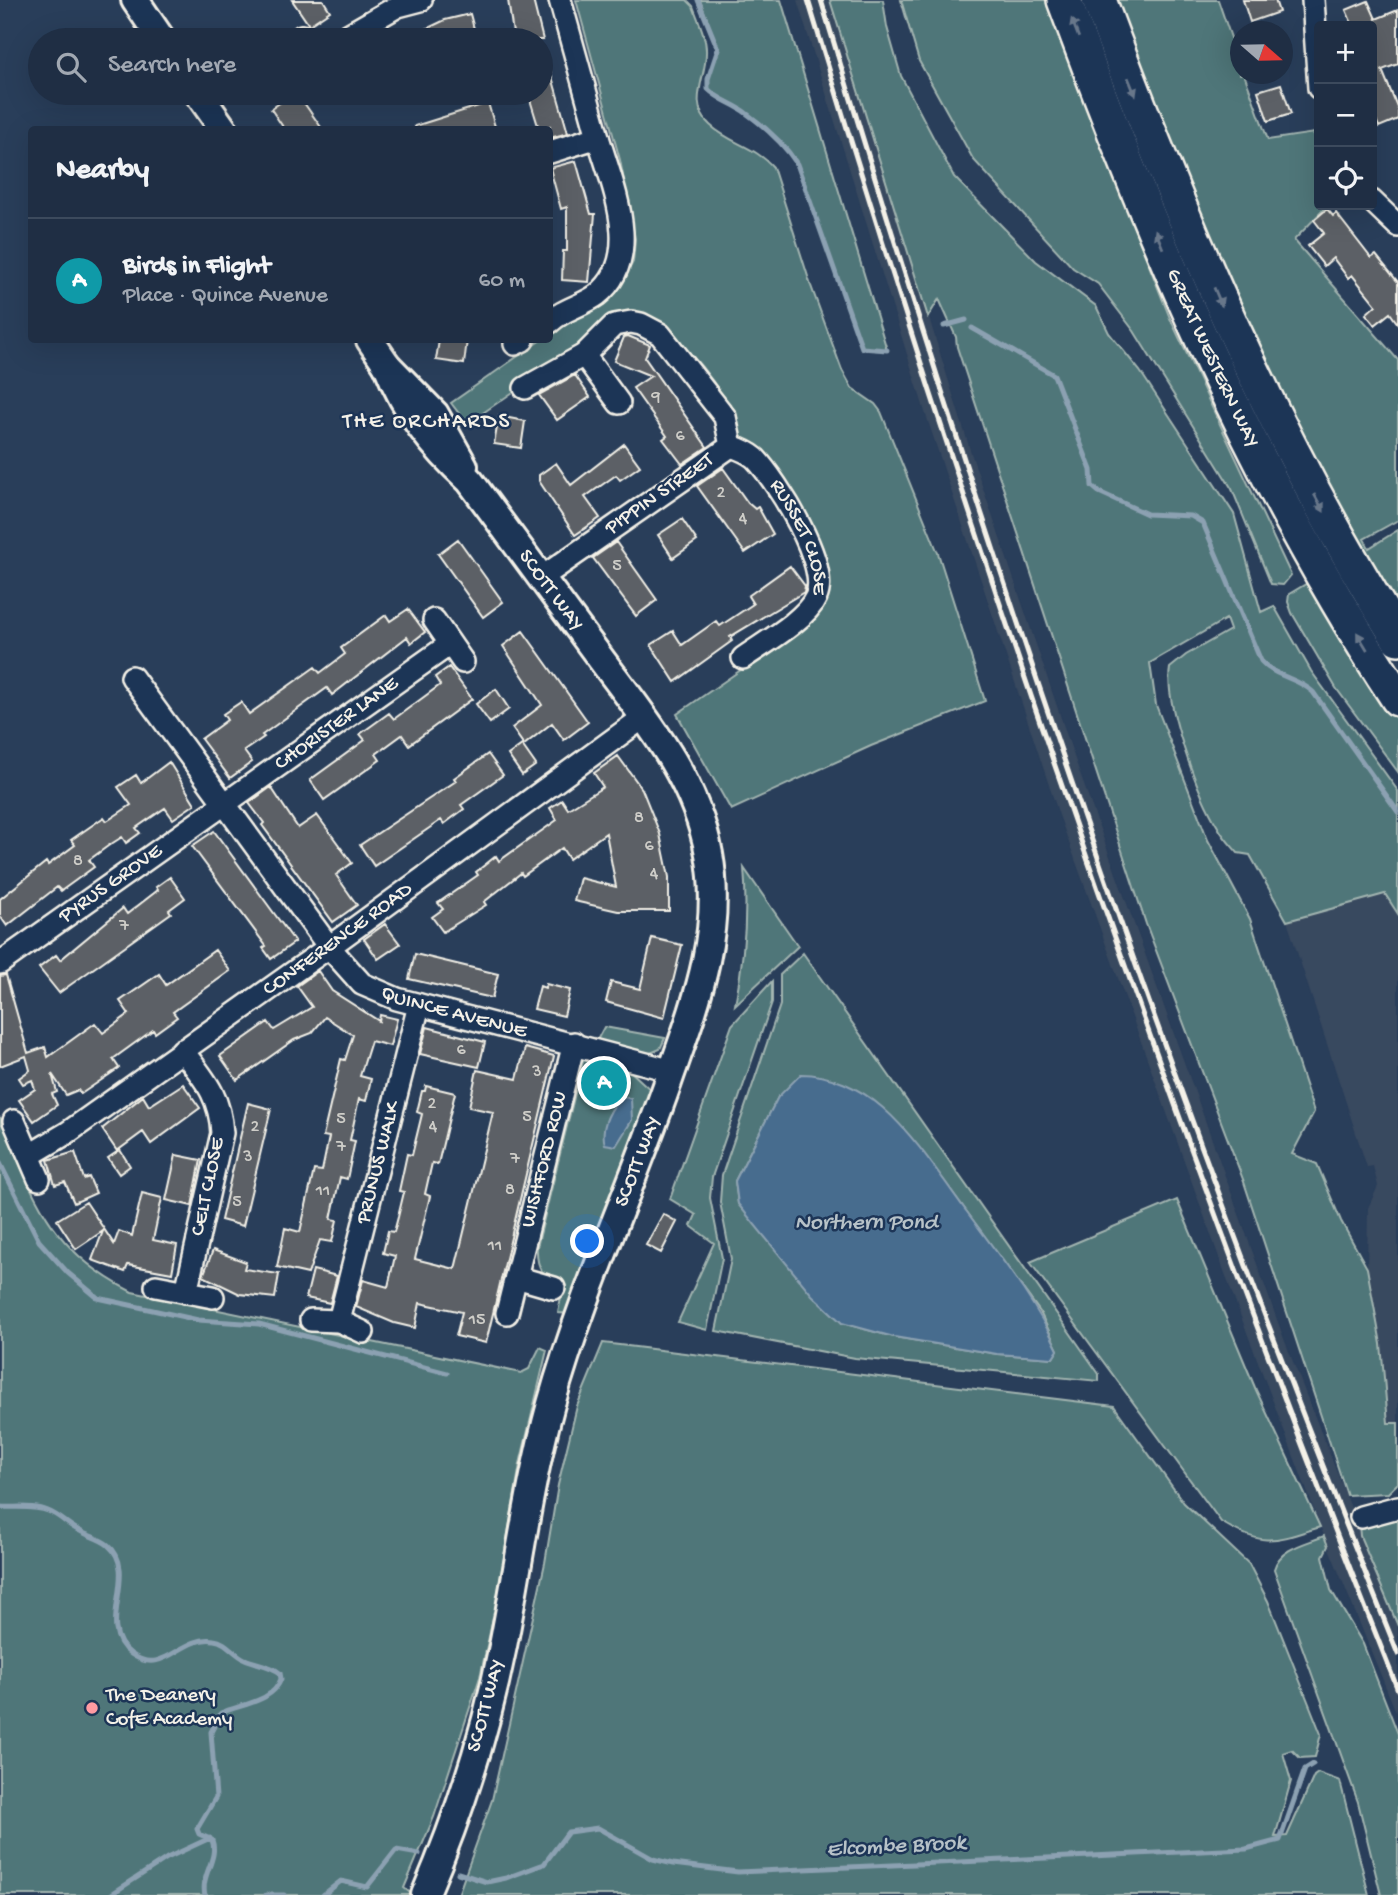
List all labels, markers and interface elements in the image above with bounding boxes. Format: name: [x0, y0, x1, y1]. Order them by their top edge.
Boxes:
one-way arrow: [1069, 17, 1080, 38]
north arrow: [1230, 21, 1293, 84]
map controls: [1314, 21, 1377, 210]
button: +: [1314, 21, 1377, 84]
search box: [28, 28, 553, 105]
icon: search: [52, 48, 90, 86]
text: Search here: [108, 51, 236, 82]
one-way arrow: [1127, 76, 1138, 97]
button: −: [1314, 84, 1377, 147]
button: locate: [1314, 147, 1377, 210]
text: Nearby: [56, 154, 149, 189]
one-way arrow: [1154, 228, 1165, 249]
text: Birds in Flight: [123, 252, 270, 283]
street label: GREAT WESTERN WAY: [1160, 265, 1264, 452]
text: A: [72, 268, 86, 295]
text: 60 m: [479, 268, 525, 295]
text: Place · Quince Avenue: [123, 283, 328, 310]
one-way arrow: [1212, 287, 1224, 307]
house number: 9: [650, 387, 661, 408]
district label: THE ORCHARDS: [341, 409, 511, 436]
house number: 6: [675, 426, 685, 447]
street label: PIPPIN STREET: [600, 448, 720, 542]
street label: RUSSET CLOSE: [763, 475, 831, 597]
house number: 2: [717, 483, 726, 504]
one-way arrow: [1313, 493, 1325, 512]
house number: 4: [739, 509, 748, 530]
street label: SCOTT WAY: [512, 545, 589, 636]
house number: 5: [612, 556, 622, 577]
one-way arrow: [1355, 632, 1368, 651]
street label: CHORISTER LANE: [270, 671, 404, 777]
house number: 8: [634, 808, 644, 829]
house number: 6: [644, 836, 654, 857]
street label: PYRUS GROVE: [54, 839, 168, 930]
house number: 8: [73, 851, 83, 872]
house number: 4: [650, 864, 659, 885]
street label: CONFERENCE ROAD: [258, 877, 418, 1002]
house number: 7: [118, 916, 129, 937]
street label: QUINCE AVENUE: [376, 981, 530, 1045]
house number: 6: [456, 1040, 466, 1061]
pin: A: [581, 1057, 627, 1109]
house number: 3: [531, 1062, 542, 1083]
street label: WISHFORD ROW: [516, 1089, 574, 1230]
house number: 2: [428, 1094, 437, 1115]
street label: PRUNUS WALK: [351, 1097, 407, 1228]
house number: 5: [522, 1107, 532, 1128]
house number: 5: [336, 1109, 346, 1130]
street label: SCOTT WAY: [610, 1113, 668, 1211]
house number: 2: [251, 1117, 260, 1138]
house number: 4: [429, 1117, 438, 1138]
street label: CELT CLOSE: [186, 1135, 232, 1238]
house number: 7: [335, 1137, 346, 1158]
house number: 3: [242, 1147, 253, 1168]
house number: 7: [509, 1149, 520, 1170]
house number: 8: [505, 1180, 515, 1201]
house number: 11: [315, 1181, 330, 1202]
house number: 5: [232, 1192, 242, 1213]
water label: Northern Pond: [795, 1210, 940, 1237]
your location: [570, 1224, 604, 1258]
house number: 11: [487, 1236, 502, 1257]
house number: 15: [468, 1310, 485, 1331]
street label: SCOTT WAY: [463, 1657, 511, 1755]
place label: The Deanery CofE Academy: [105, 1684, 232, 1733]
marker: The Deanery CofE Academy: [84, 1700, 100, 1716]
water label: Elcombe Brook: [826, 1830, 969, 1864]

